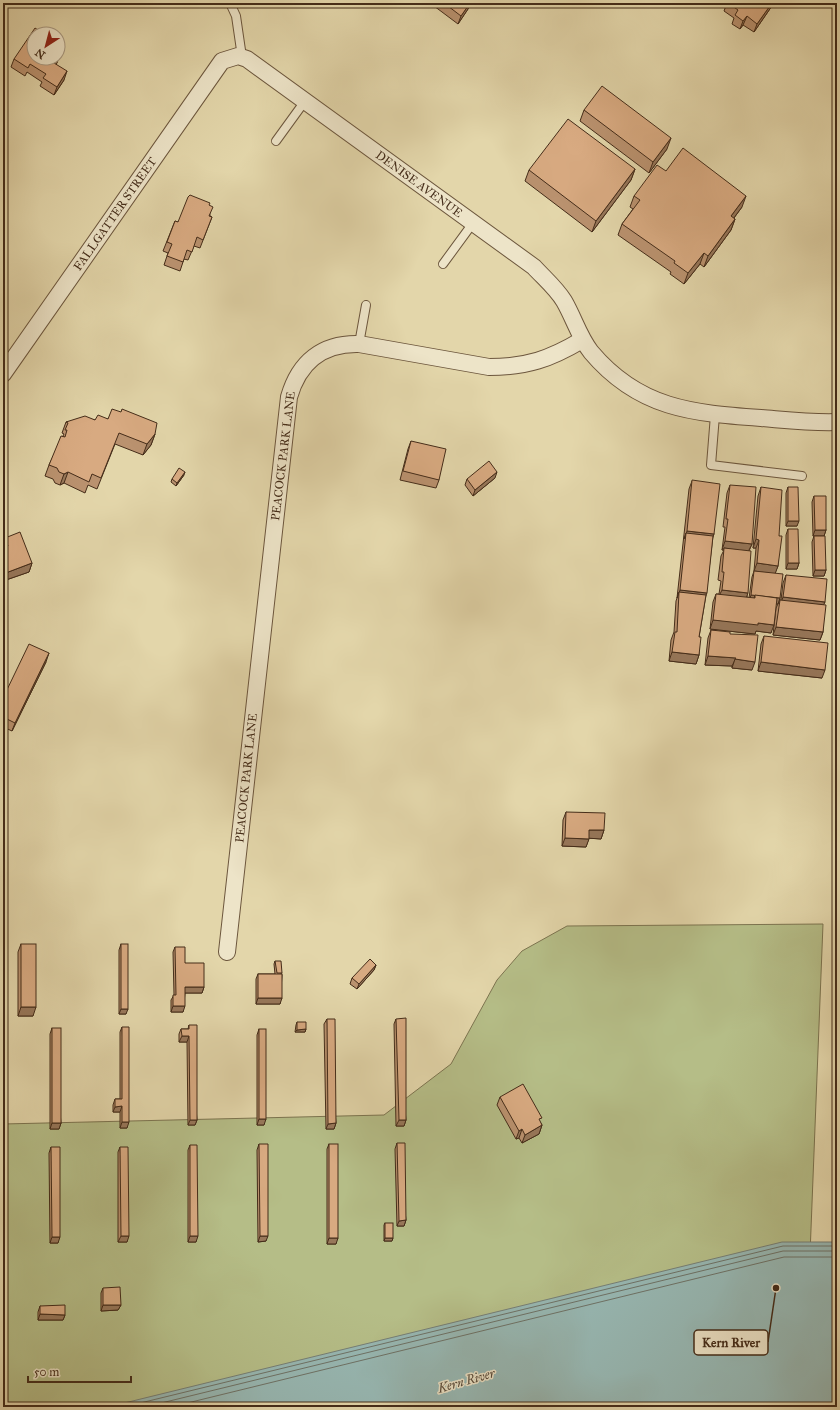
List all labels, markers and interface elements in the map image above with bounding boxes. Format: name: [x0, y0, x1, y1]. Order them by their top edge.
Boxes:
north arrow: [26, 26, 66, 66]
text: N: [32, 45, 48, 62]
street label: DENISE AVENUE: [373, 148, 465, 220]
street label: FALLGATTER STREET: [71, 155, 159, 273]
street label: PEACOCK PARK LANE: [268, 390, 298, 521]
street label: PEACOCK PARK LANE: [232, 712, 260, 843]
callout: Kern River: [694, 1330, 768, 1355]
text: Kern River: [702, 1335, 761, 1351]
scale bar: [28, 1358, 131, 1384]
text: 50 m: [34, 1365, 59, 1379]
water label: Kern River: [435, 1365, 497, 1397]

